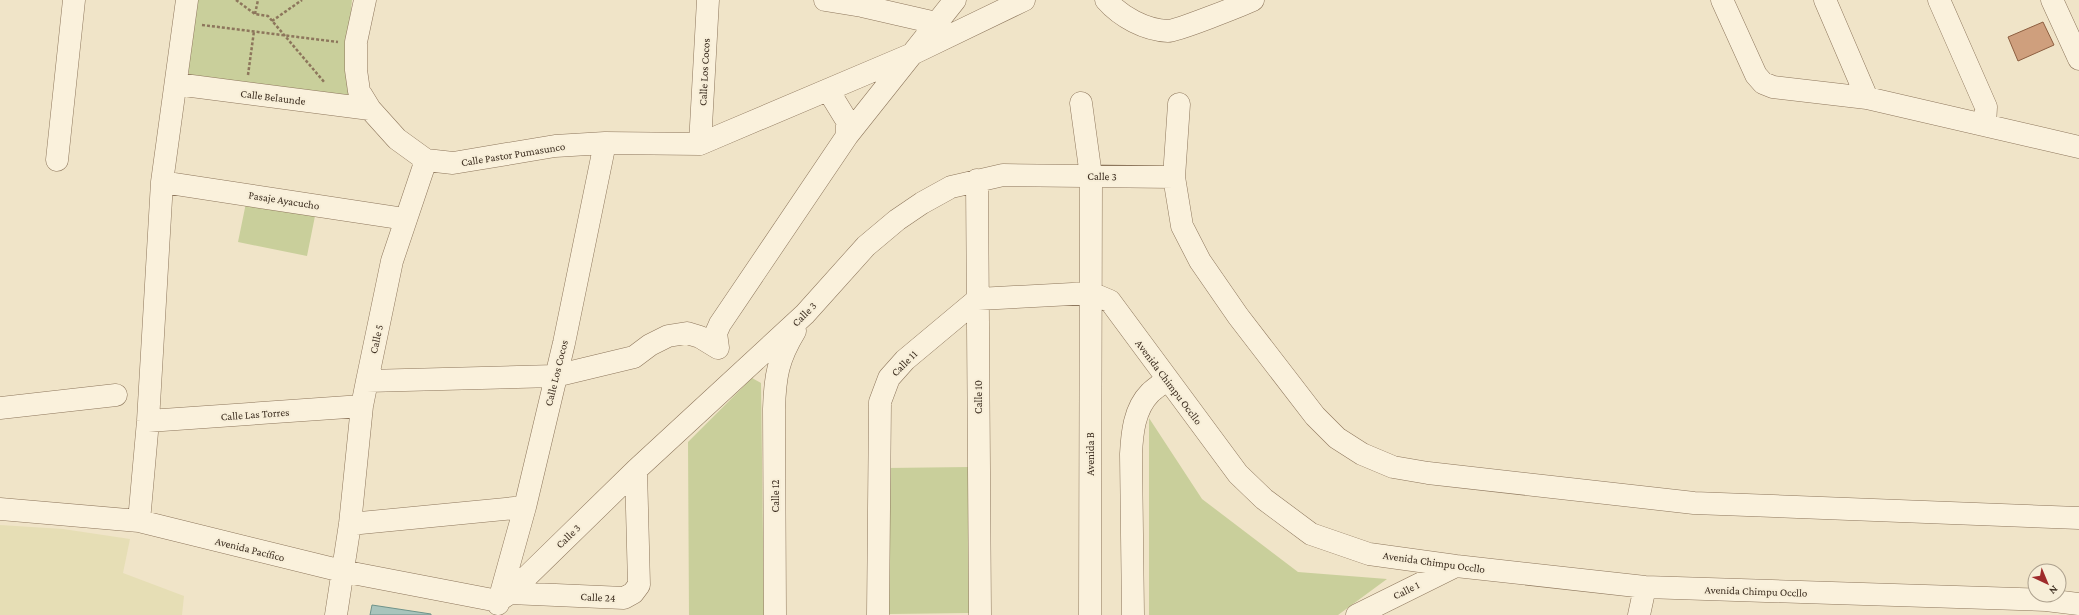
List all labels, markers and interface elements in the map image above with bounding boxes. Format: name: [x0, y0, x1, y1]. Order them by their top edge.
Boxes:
street label: Calle Los Cocos: [696, 38, 712, 106]
street label: Calle Belaunde: [240, 87, 306, 107]
street label: Calle Pastor Pumasunco: [460, 140, 566, 168]
street label: Calle 3: [1087, 170, 1117, 182]
street label: Pasaje Ayacucho: [247, 188, 321, 213]
street label: Calle 3: [789, 299, 819, 329]
street label: Calle 5: [367, 323, 385, 355]
street label: Avenida Chimpu Occllo: [1132, 337, 1205, 428]
street label: Calle Los Cocos: [542, 339, 570, 407]
street label: Calle 11: [889, 347, 920, 378]
street label: Calle 10: [972, 380, 984, 414]
street label: Calle Las Torres: [220, 406, 290, 422]
street label: Avenida B: [1084, 432, 1096, 476]
street label: Calle 12: [769, 479, 781, 513]
street label: Calle 3: [553, 521, 583, 551]
street label: Avenida Pacífico: [214, 535, 287, 564]
street label: Avenida Chimpu Occllo: [1382, 549, 1486, 576]
north arrow: [2027, 563, 2067, 603]
street label: Calle 1: [1391, 578, 1421, 601]
street label: Avenida Chimpu Occllo: [1704, 583, 1808, 600]
text: N: [2047, 583, 2061, 597]
street label: Calle 24: [580, 590, 616, 604]

